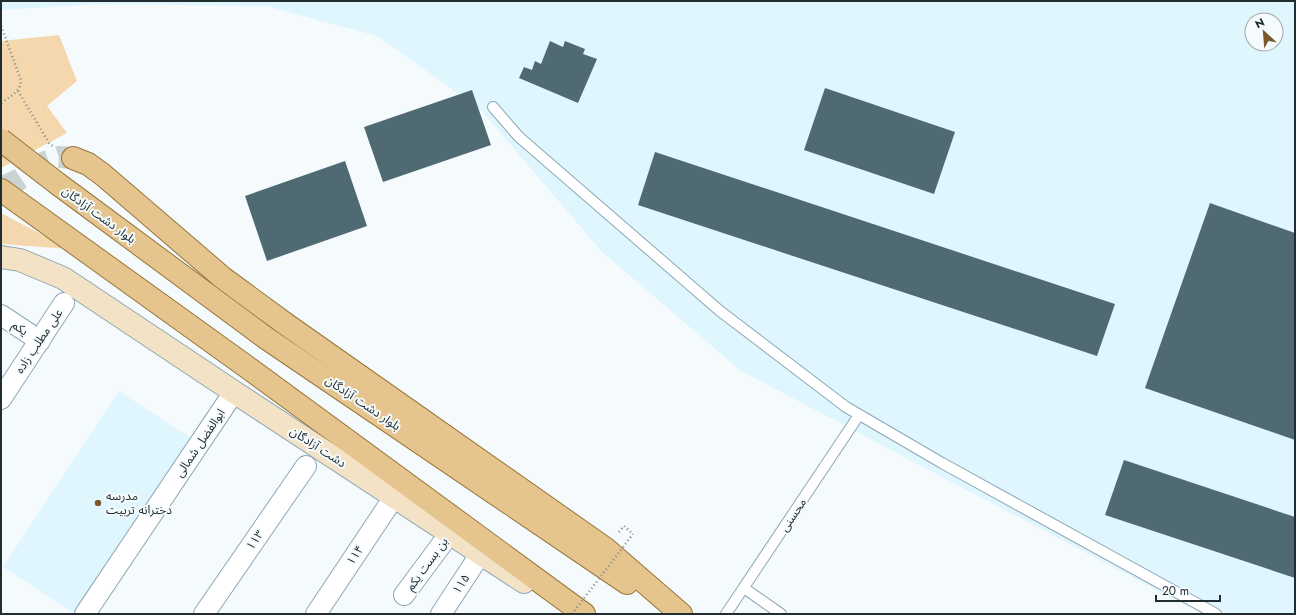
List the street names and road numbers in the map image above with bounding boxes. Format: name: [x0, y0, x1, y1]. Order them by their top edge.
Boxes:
street label: بلوار دشت آزادگان: [58, 182, 140, 248]
street label: علی مطلب زاده: [11, 305, 67, 377]
street label: یکم: [8, 316, 32, 340]
street label: بلوار دشت آزادگان: [322, 371, 404, 435]
street label: ابوالفضل شمالی: [170, 405, 230, 481]
street label: دشت آزادگان: [286, 422, 350, 472]
street label: محسنی: [775, 495, 811, 535]
street label: ۱۱۳: [242, 526, 268, 554]
street label: بن بست یکم: [401, 534, 453, 594]
street label: ۱۱۴: [342, 541, 368, 569]
street label: ۱۱۵: [448, 570, 474, 598]

